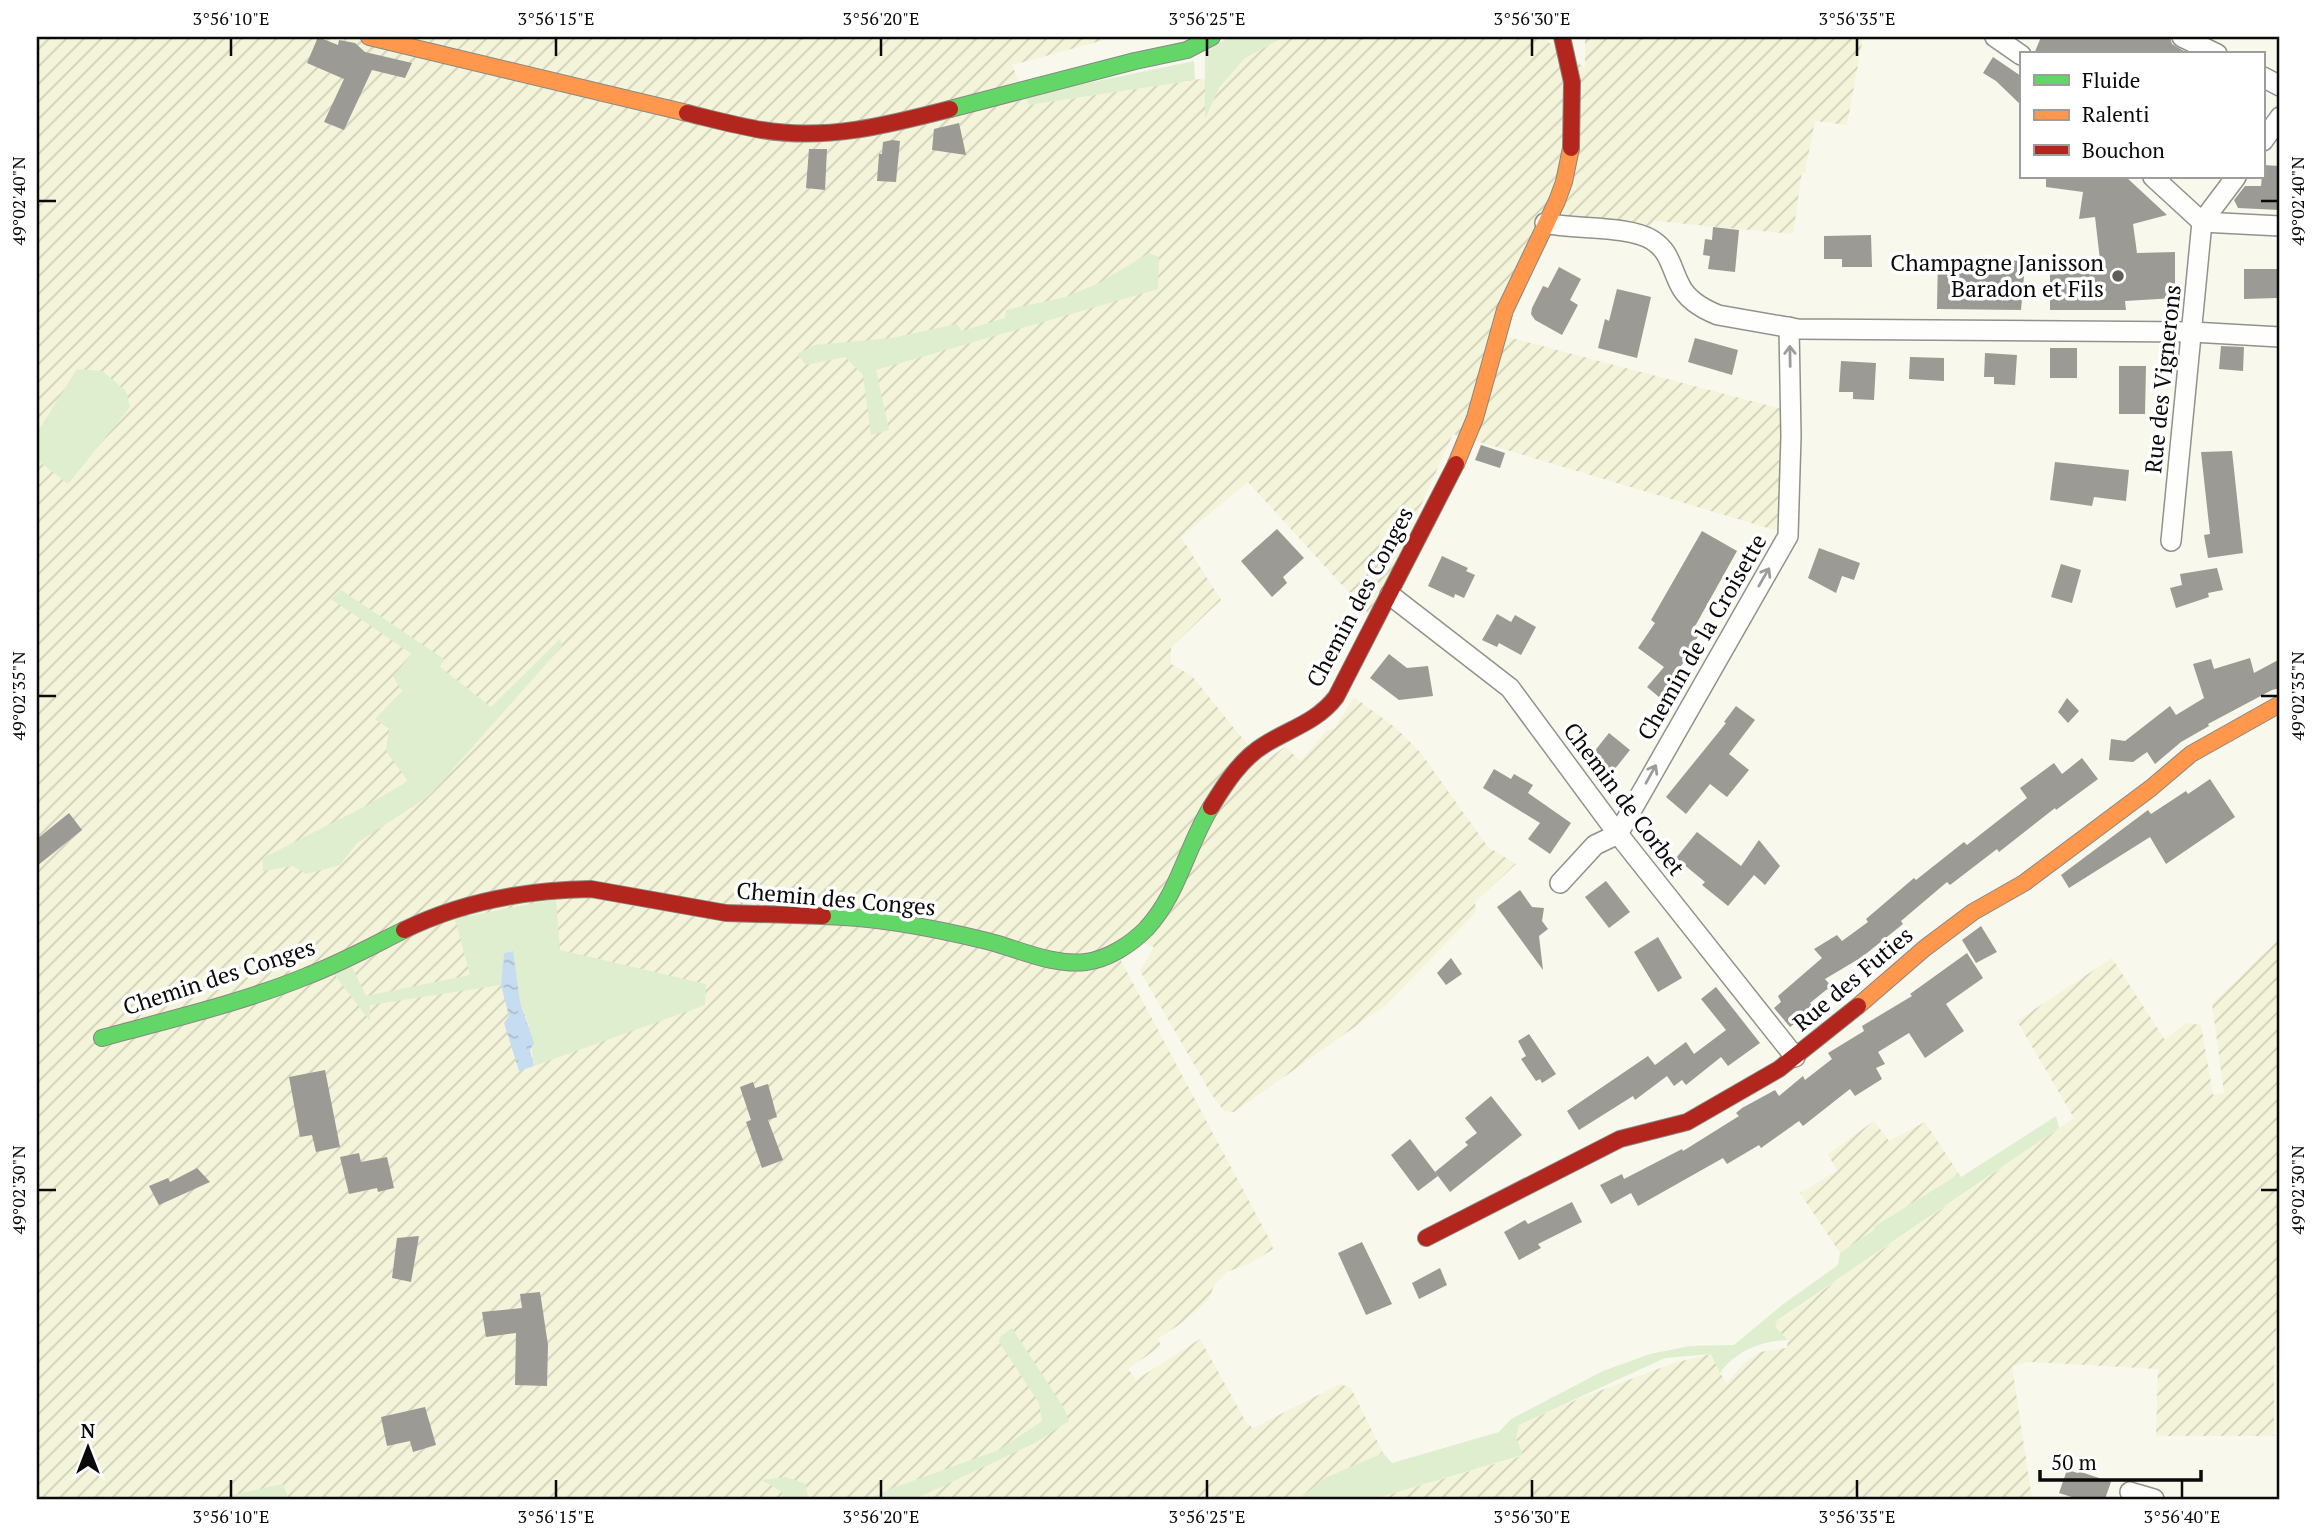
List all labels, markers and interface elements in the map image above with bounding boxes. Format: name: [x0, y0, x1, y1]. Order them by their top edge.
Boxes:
text: 3°56'10"E: [193, 6, 269, 30]
text: 3°56'15"E: [518, 6, 594, 30]
text: 3°56'20"E: [843, 6, 919, 30]
text: 3°56'25"E: [1169, 6, 1245, 30]
text: 3°56'30"E: [1494, 6, 1570, 30]
text: 3°56'35"E: [1819, 6, 1895, 30]
legend: [2020, 52, 2264, 178]
text: Fluide: [2082, 66, 2140, 94]
text: Ralenti: [2082, 100, 2149, 128]
text: Bouchon: [2082, 136, 2165, 164]
text: 49°02'40"N: [6, 156, 30, 246]
text: 49°02'40"N: [2285, 156, 2309, 246]
place label: Champagne Janisson Baradon et Fils: [1890, 247, 2104, 304]
marker: Champagne Janisson Baradon et Fils: [2110, 268, 2126, 284]
street label: Rue des Vignerons: [2137, 283, 2188, 475]
one-way arrow: [1783, 344, 1796, 367]
street label: Chemin des Conges: [1299, 501, 1420, 692]
street label: Chemin de la Croisette: [1630, 528, 1773, 746]
one-way arrow: [1757, 567, 1771, 587]
text: 49°02'35"N: [6, 651, 30, 741]
text: 49°02'35"N: [2285, 651, 2309, 741]
street label: Chemin de Corbet: [1557, 716, 1693, 882]
one-way arrow: [1644, 765, 1658, 785]
street label: Chemin des Conges: [735, 874, 937, 923]
street label: Rue des Futies: [1786, 919, 1919, 1038]
street label: Chemin des Conges: [119, 931, 319, 1022]
text: 49°02'30"N: [6, 1145, 30, 1235]
text: 49°02'30"N: [2285, 1145, 2309, 1235]
north arrow: [52, 1414, 122, 1484]
text: N: [81, 1418, 96, 1443]
scale bar: [2040, 1438, 2202, 1482]
text: 50 m: [2051, 1448, 2097, 1476]
text: 3°56'10"E: [193, 1504, 269, 1528]
text: 3°56'15"E: [518, 1504, 594, 1528]
text: 3°56'20"E: [843, 1504, 919, 1528]
text: 3°56'25"E: [1169, 1504, 1245, 1528]
text: 3°56'30"E: [1494, 1504, 1570, 1528]
text: 3°56'35"E: [1819, 1504, 1895, 1528]
text: 3°56'40"E: [2144, 1504, 2220, 1528]

